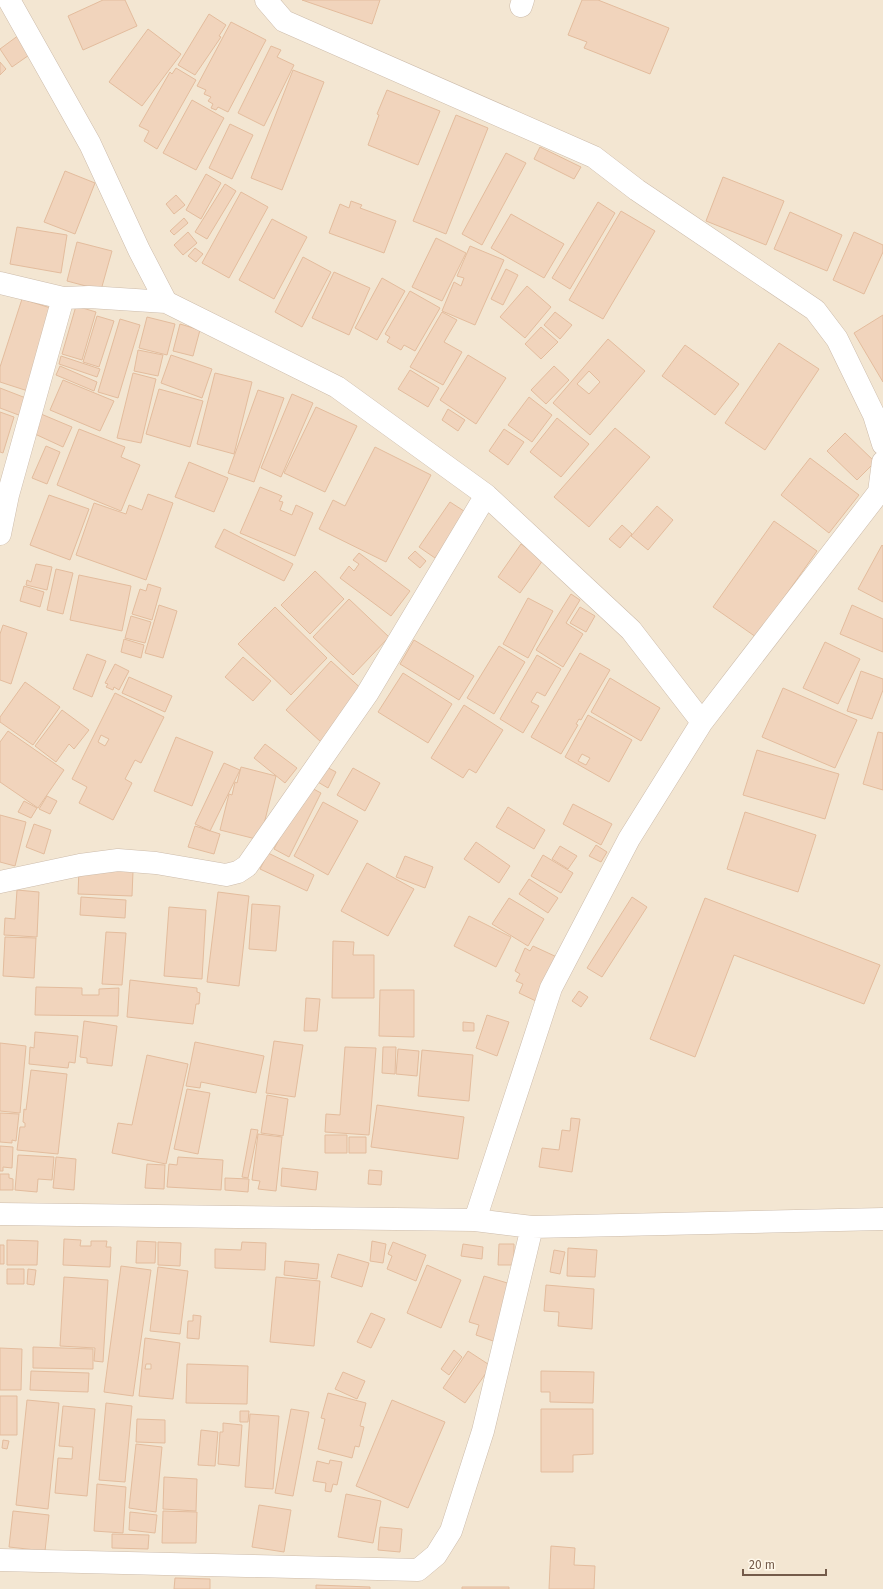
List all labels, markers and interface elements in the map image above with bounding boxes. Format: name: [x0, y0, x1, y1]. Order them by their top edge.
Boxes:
scale bar: [743, 1551, 826, 1577]
text: 20 m: [749, 1558, 775, 1572]

